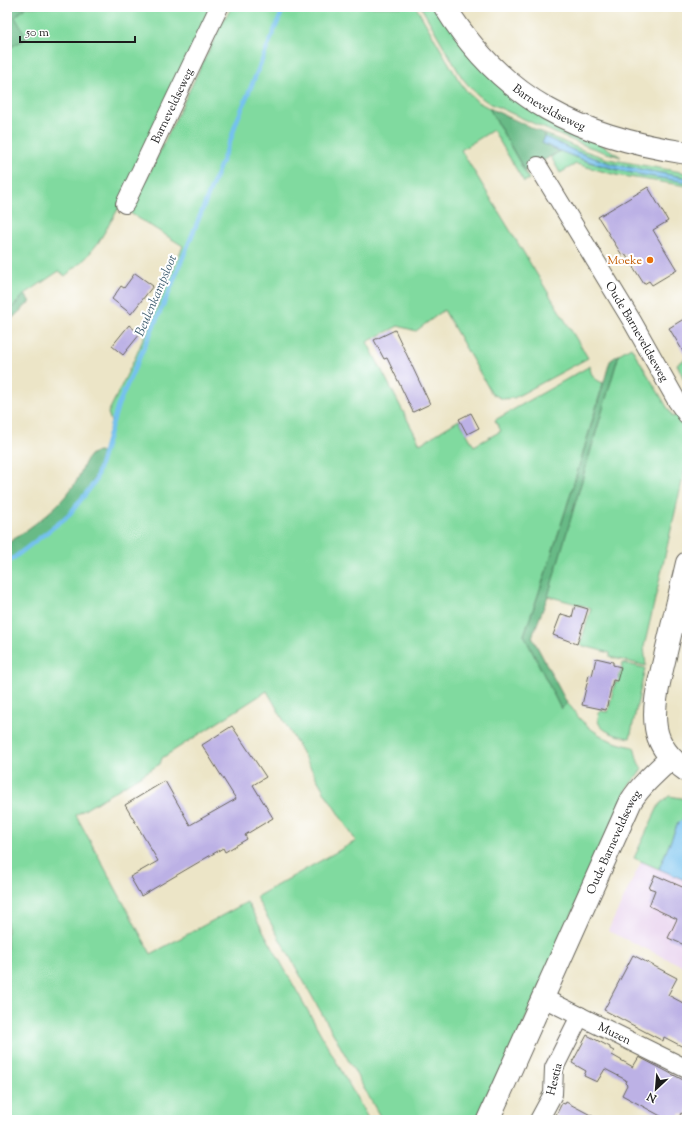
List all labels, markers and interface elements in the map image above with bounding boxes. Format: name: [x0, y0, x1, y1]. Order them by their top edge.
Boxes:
scale bar: [20, 18, 135, 44]
text: 50 m: [25, 24, 49, 42]
street label: Barneveldseweg: [147, 65, 199, 147]
street label: Barneveldseweg: [508, 80, 588, 136]
water label: Beulenkampsloot: [132, 252, 182, 339]
place label: Moeke: [607, 252, 642, 270]
marker: Moeke: [645, 255, 655, 265]
street label: Oude Barneveldseweg: [600, 278, 673, 386]
street label: Oude Barneveldseweg: [582, 786, 646, 898]
street label: Muzen: [595, 1018, 634, 1050]
street label: Hestia: [542, 1061, 568, 1097]
north arrow: [636, 1069, 676, 1109]
text: N: [644, 1088, 660, 1107]

